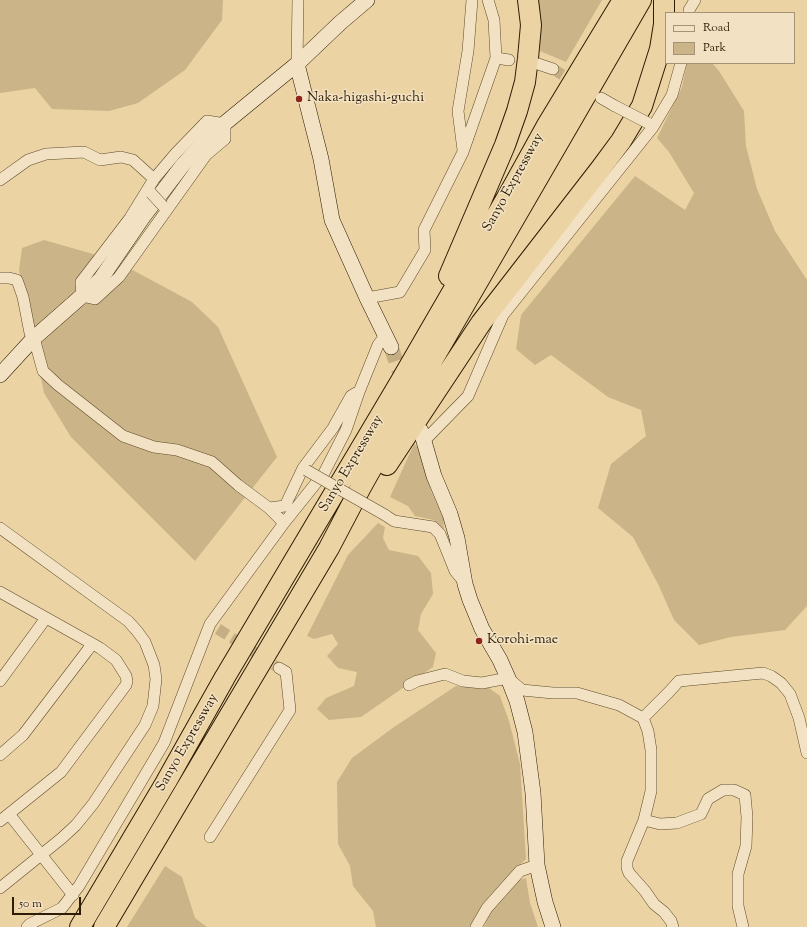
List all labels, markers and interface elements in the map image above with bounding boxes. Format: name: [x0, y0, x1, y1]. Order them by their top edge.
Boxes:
legend: [665, 12, 795, 64]
text: Road: [703, 19, 730, 37]
text: Park: [703, 39, 726, 57]
place label: Naka-higashi-guchi: [307, 91, 424, 107]
marker: Naka-higashi-guchi: [294, 94, 304, 104]
street label: Sanyo Expressway: [480, 131, 548, 235]
street label: Sanyo Expressway: [316, 412, 388, 516]
place label: Korohi-mae: [487, 633, 558, 649]
marker: Korohi-mae: [474, 636, 484, 646]
street label: Sanyo Expressway: [153, 691, 223, 795]
scale bar: [14, 889, 83, 915]
text: 50 m: [19, 895, 42, 913]

